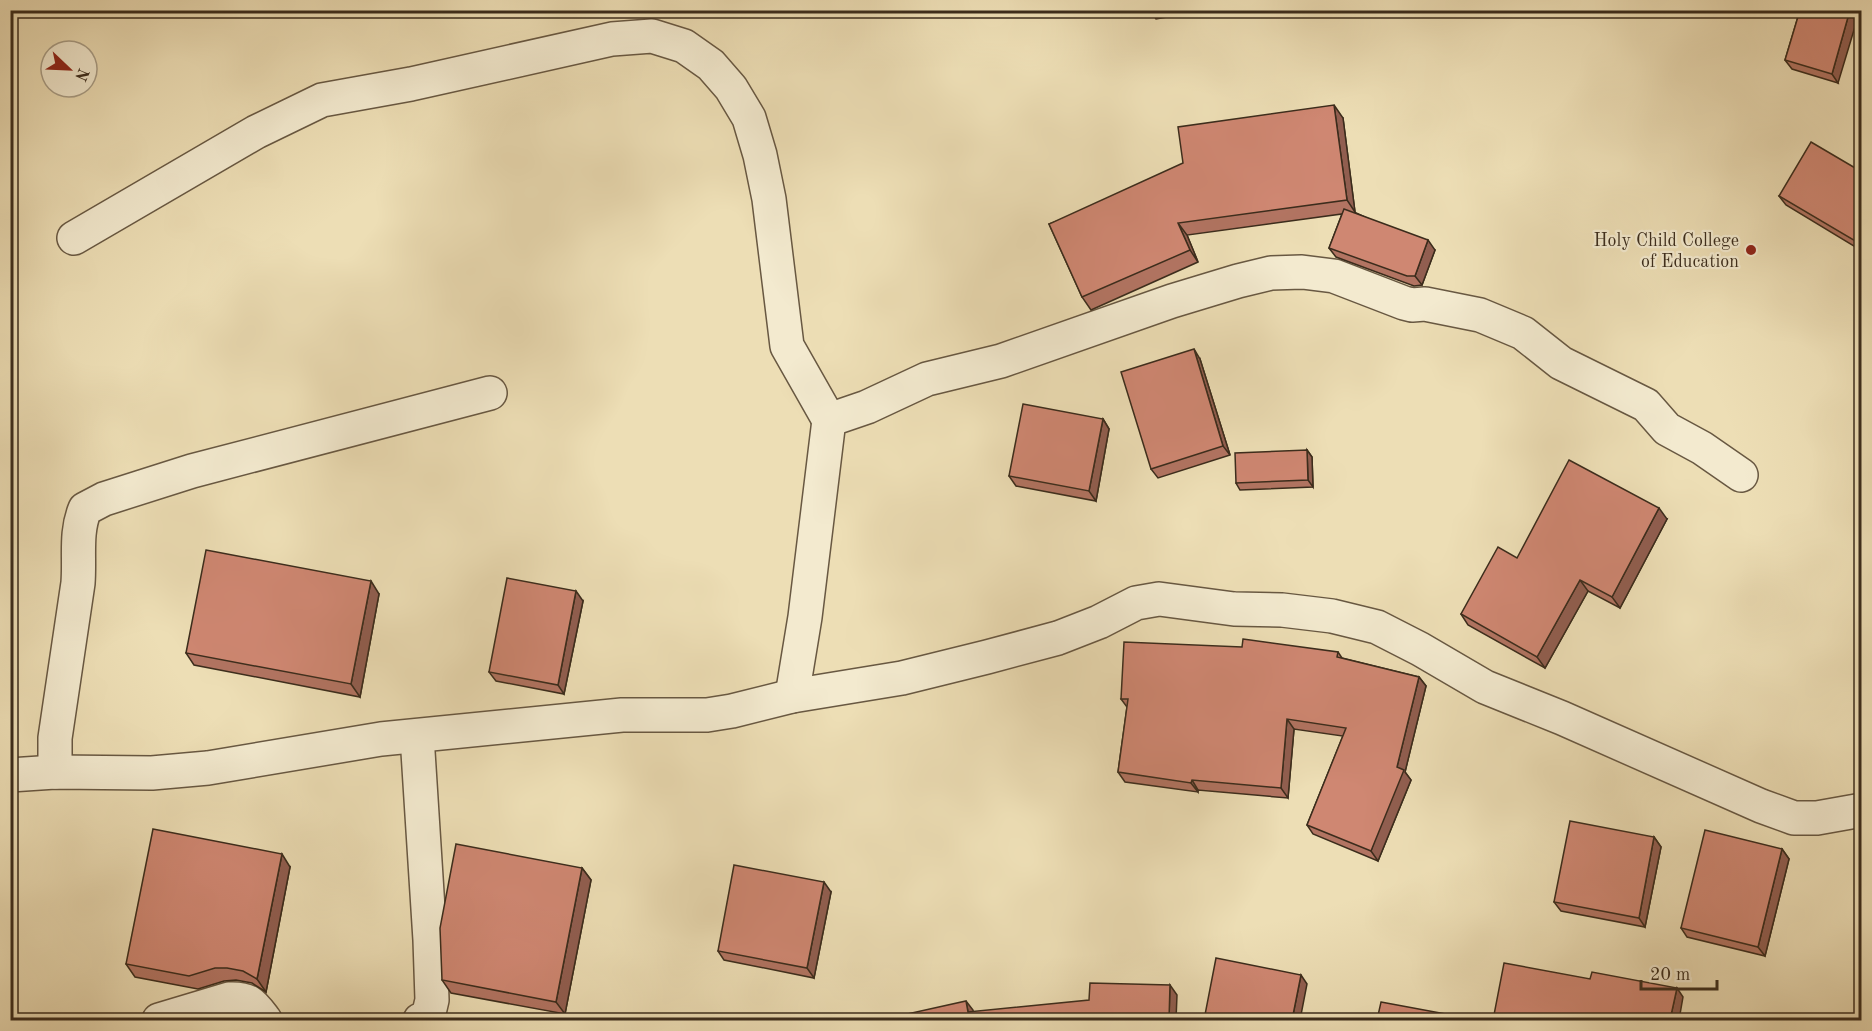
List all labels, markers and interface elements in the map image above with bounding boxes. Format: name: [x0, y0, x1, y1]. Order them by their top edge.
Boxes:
north arrow: [39, 39, 99, 99]
text: N: [71, 65, 91, 84]
place label: Holy Child College of Education: [1593, 232, 1739, 271]
marker: Holy Child College of Education: [1744, 243, 1758, 257]
scale bar: [1641, 953, 1718, 991]
text: 20 m: [1650, 966, 1690, 984]

